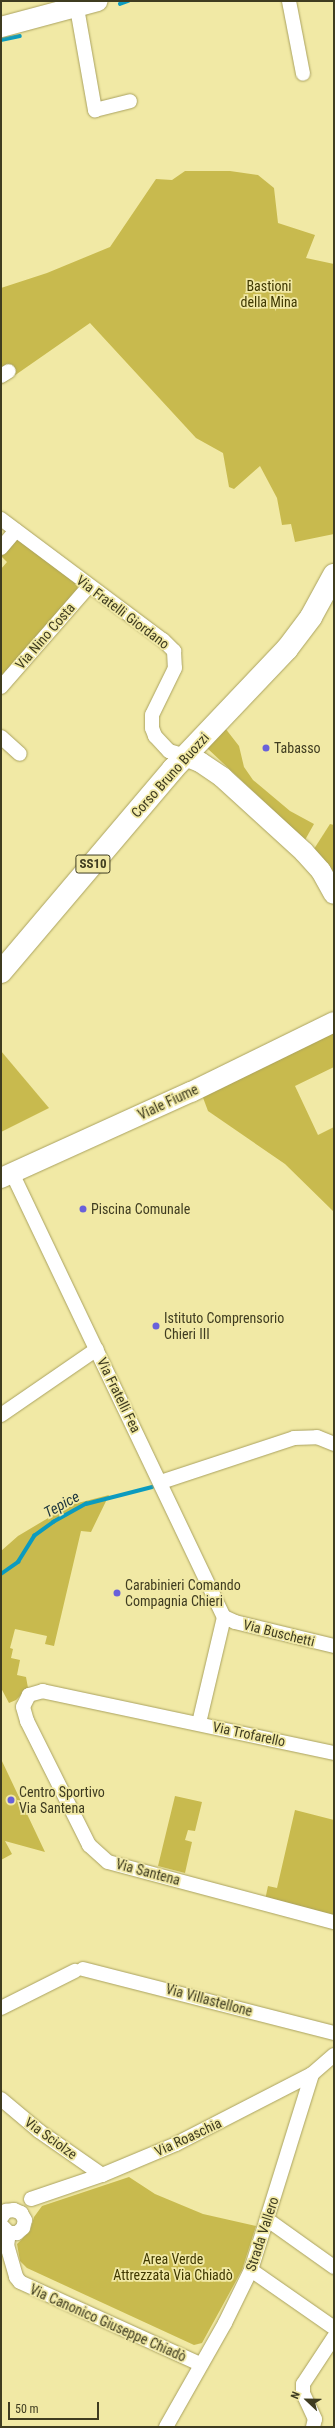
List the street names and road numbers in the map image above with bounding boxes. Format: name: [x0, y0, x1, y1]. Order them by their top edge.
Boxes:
street label: Via Fratelli Giordano: [73, 572, 173, 652]
street label: Via Nino Costa: [12, 600, 78, 672]
street label: Corso Bruno Buozzi: [127, 729, 213, 821]
road number: SS10: [75, 853, 111, 875]
street label: Viale Fiume: [135, 1081, 201, 1123]
street label: Via Fratelli Fea: [94, 1355, 144, 1435]
street label: Via Buschetti: [242, 1616, 316, 1650]
street label: Via Trofarello: [211, 1718, 287, 1750]
street label: Via Santena: [114, 1855, 182, 1889]
street label: Via Villastellone: [164, 1980, 254, 2020]
street label: Via Sciolze: [21, 2113, 81, 2163]
street label: Via Roaschia: [152, 2114, 224, 2160]
street label: Strada Vallero: [242, 2195, 282, 2273]
street label: Via Canonico Giuseppe Chiadò: [27, 2281, 189, 2365]

